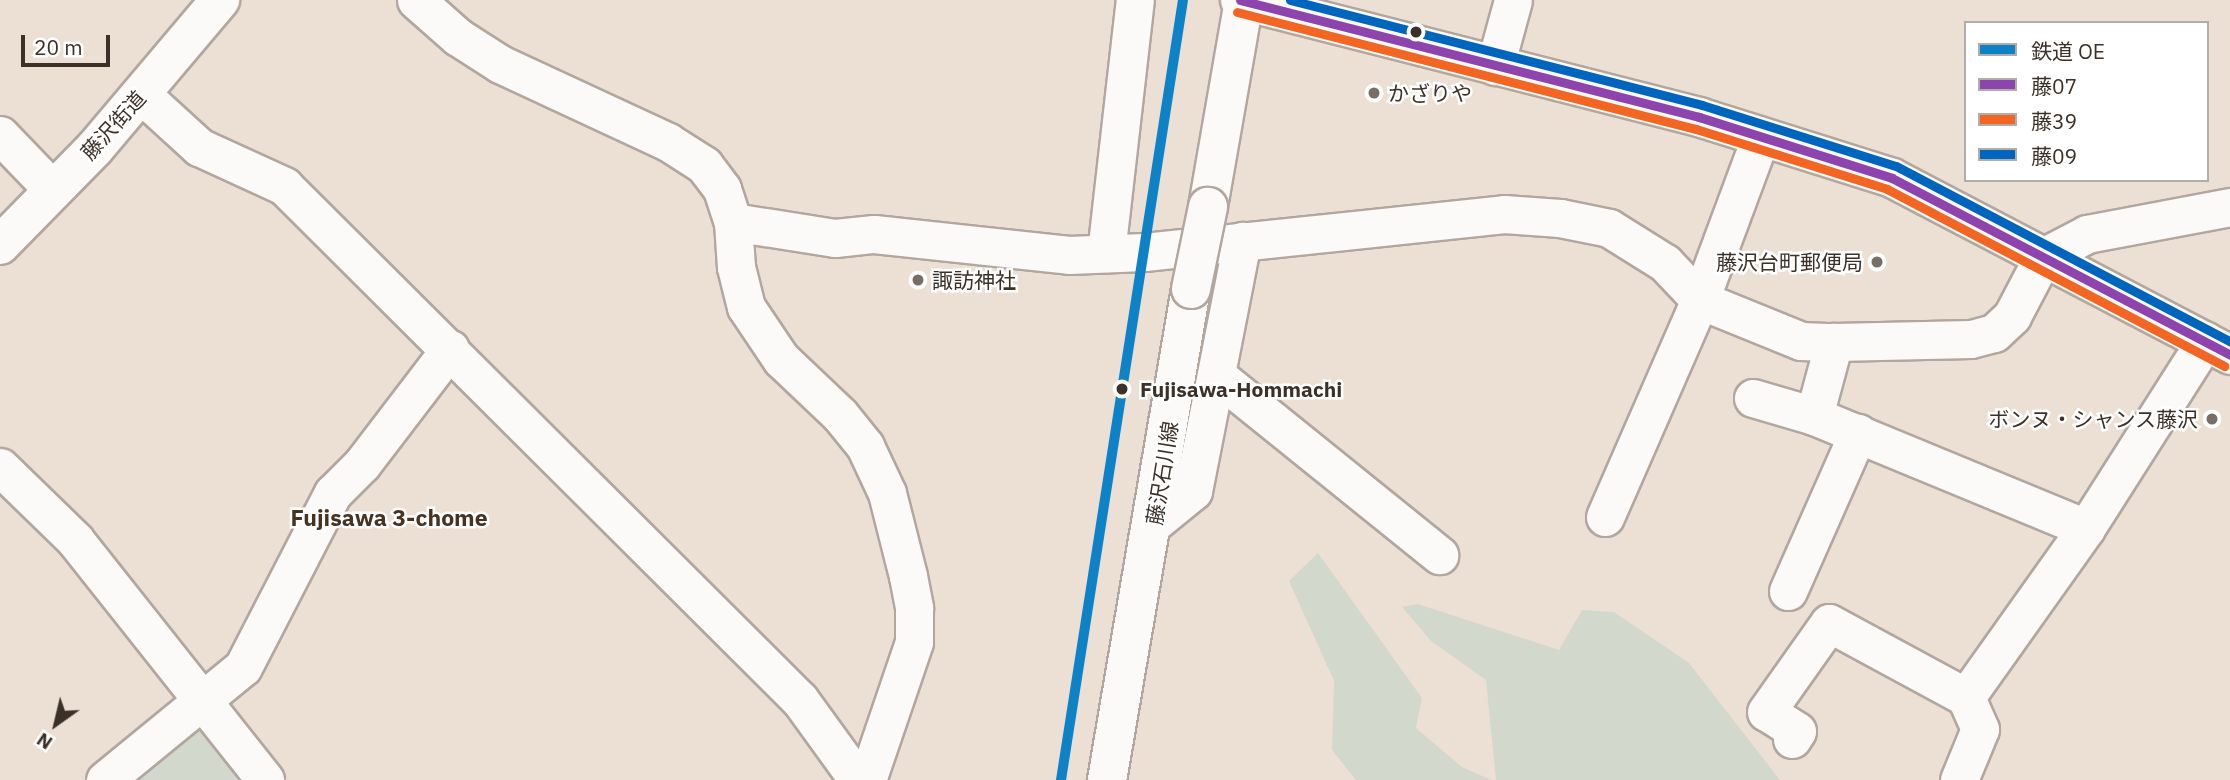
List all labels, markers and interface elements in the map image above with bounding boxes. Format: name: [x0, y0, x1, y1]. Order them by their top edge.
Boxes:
scale bar: [24, 21, 114, 65]
legend: [1964, 21, 2209, 182]
unlabelled marker: [1409, 25, 1423, 39]
text: 20 m: [34, 33, 83, 61]
text: 鉄道 OE: [2031, 37, 2105, 65]
text: 藤07: [2031, 72, 2077, 100]
place label: かざりや: [1388, 80, 1472, 106]
street label: 藤沢街道: [76, 85, 150, 165]
marker: かざりや: [1366, 85, 1382, 101]
text: 藤39: [2031, 107, 2077, 135]
text: 藤09: [2031, 142, 2077, 170]
place label: 藤沢台町郵便局: [1716, 249, 1863, 275]
marker: 藤沢台町郵便局: [1869, 254, 1885, 270]
place label: 諏訪神社: [932, 267, 1016, 293]
marker: 諏訪神社: [910, 272, 926, 288]
place label: Fujisawa-Hommachi: [1140, 376, 1342, 402]
marker: Fujisawa-Hommachi: [1111, 378, 1133, 400]
place label: ボンヌ・シャンス藤沢: [1988, 406, 2198, 432]
marker: ボンヌ・シャンス藤沢: [2204, 411, 2220, 427]
street label: 藤沢石川線: [1141, 419, 1183, 527]
district label: Fujisawa 3-chome: [290, 503, 488, 531]
north arrow: [21, 689, 91, 759]
text: N: [32, 728, 57, 755]

